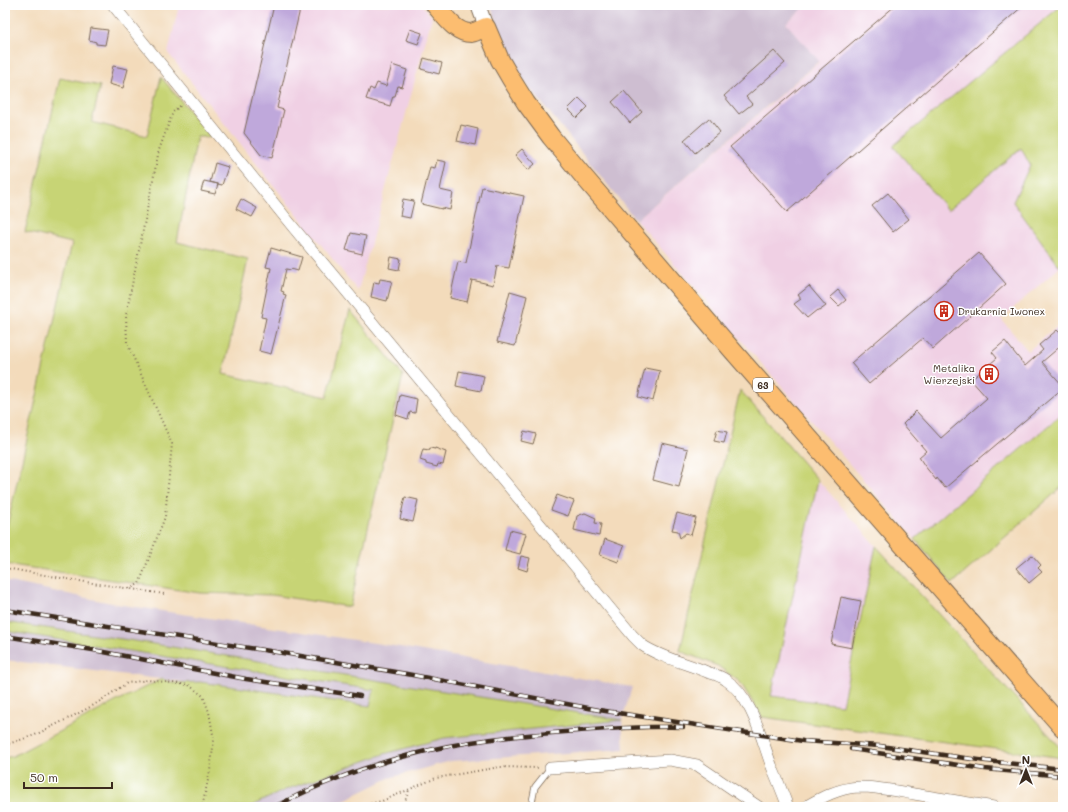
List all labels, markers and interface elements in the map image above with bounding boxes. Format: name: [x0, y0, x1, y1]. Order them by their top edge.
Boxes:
building icon: Drukarnia Iwonex: [933, 300, 955, 322]
place label: Drukarnia Iwonex: [958, 304, 1045, 318]
place label: Metalika Wierzejski: [924, 361, 975, 387]
building icon: Metalika Wierzejski: [978, 363, 1000, 385]
road number: 63: [753, 378, 773, 392]
north arrow: [1006, 750, 1046, 790]
text: N: [1022, 752, 1030, 767]
scale bar: [24, 764, 112, 790]
text: 50 m: [30, 769, 58, 785]

